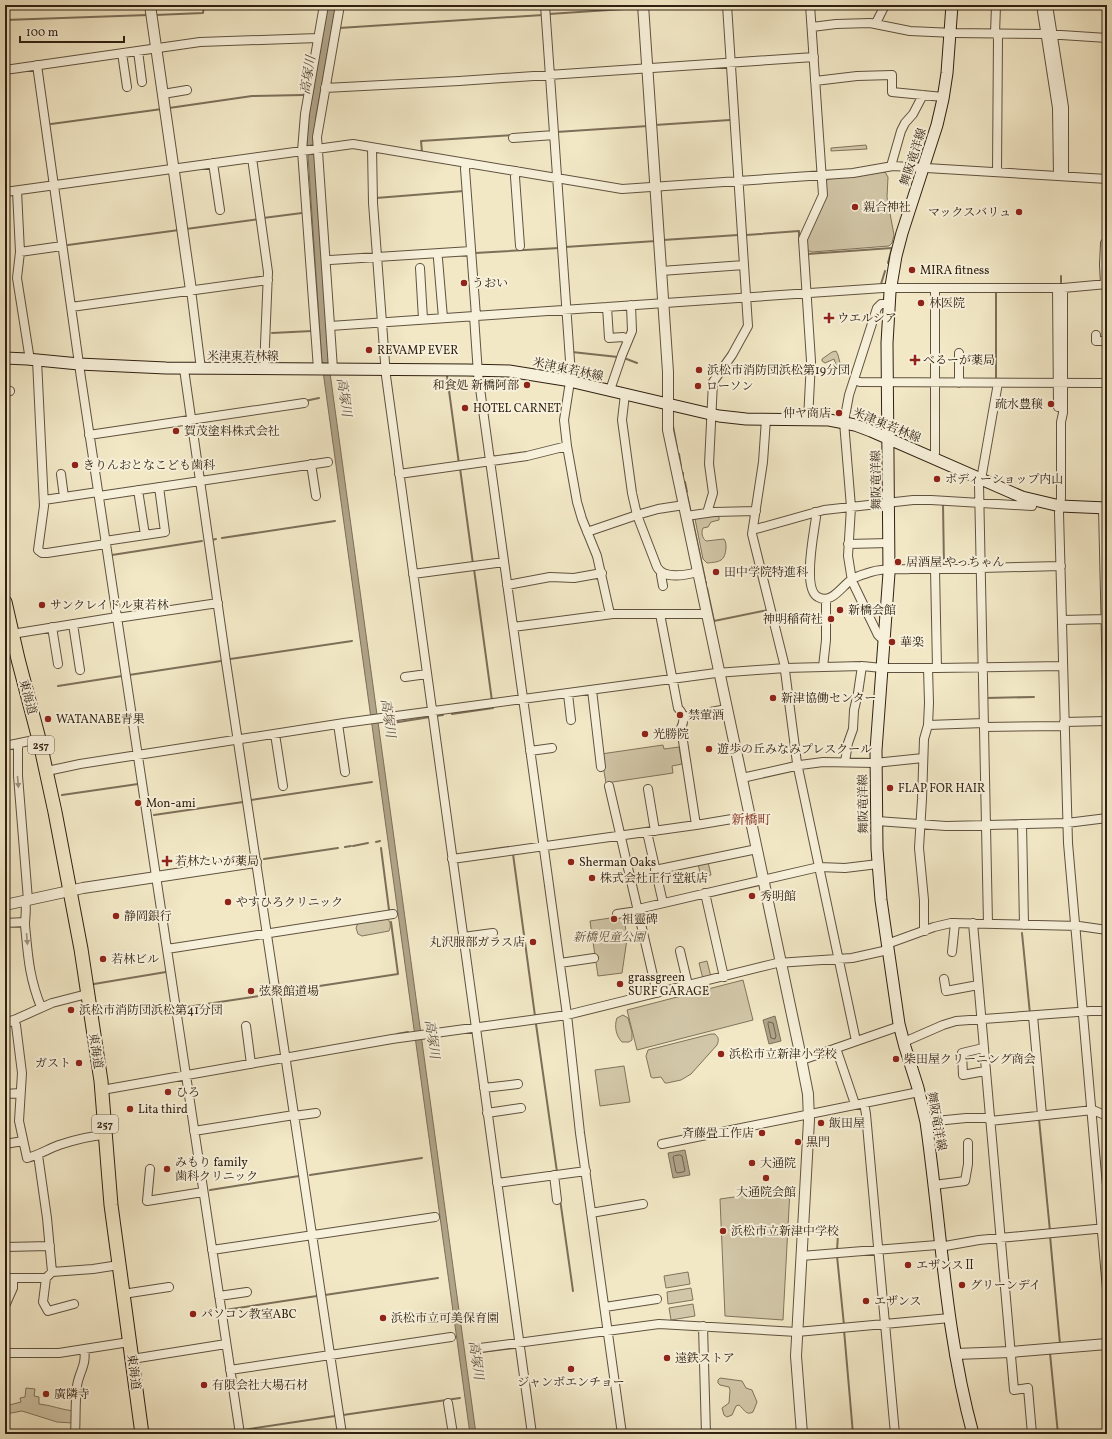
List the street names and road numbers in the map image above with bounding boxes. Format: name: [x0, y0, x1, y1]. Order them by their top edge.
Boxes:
street label: 舞阪竜洋線: [897, 126, 931, 188]
street label: 米津東若林線: [207, 349, 279, 365]
street label: 米津東若林線: [531, 355, 605, 385]
street label: 米津東若林線: [850, 405, 923, 447]
street label: 舞阪竜洋線: [868, 450, 886, 510]
street label: 東海道: [15, 678, 39, 717]
road number: 257: [28, 736, 54, 754]
street label: 舞阪竜洋線: [855, 774, 873, 834]
street label: 東海道: [84, 1032, 106, 1070]
street label: 舞阪竜洋線: [923, 1090, 949, 1152]
road number: 257: [92, 1115, 118, 1133]
street label: 東海道: [123, 1353, 143, 1391]

